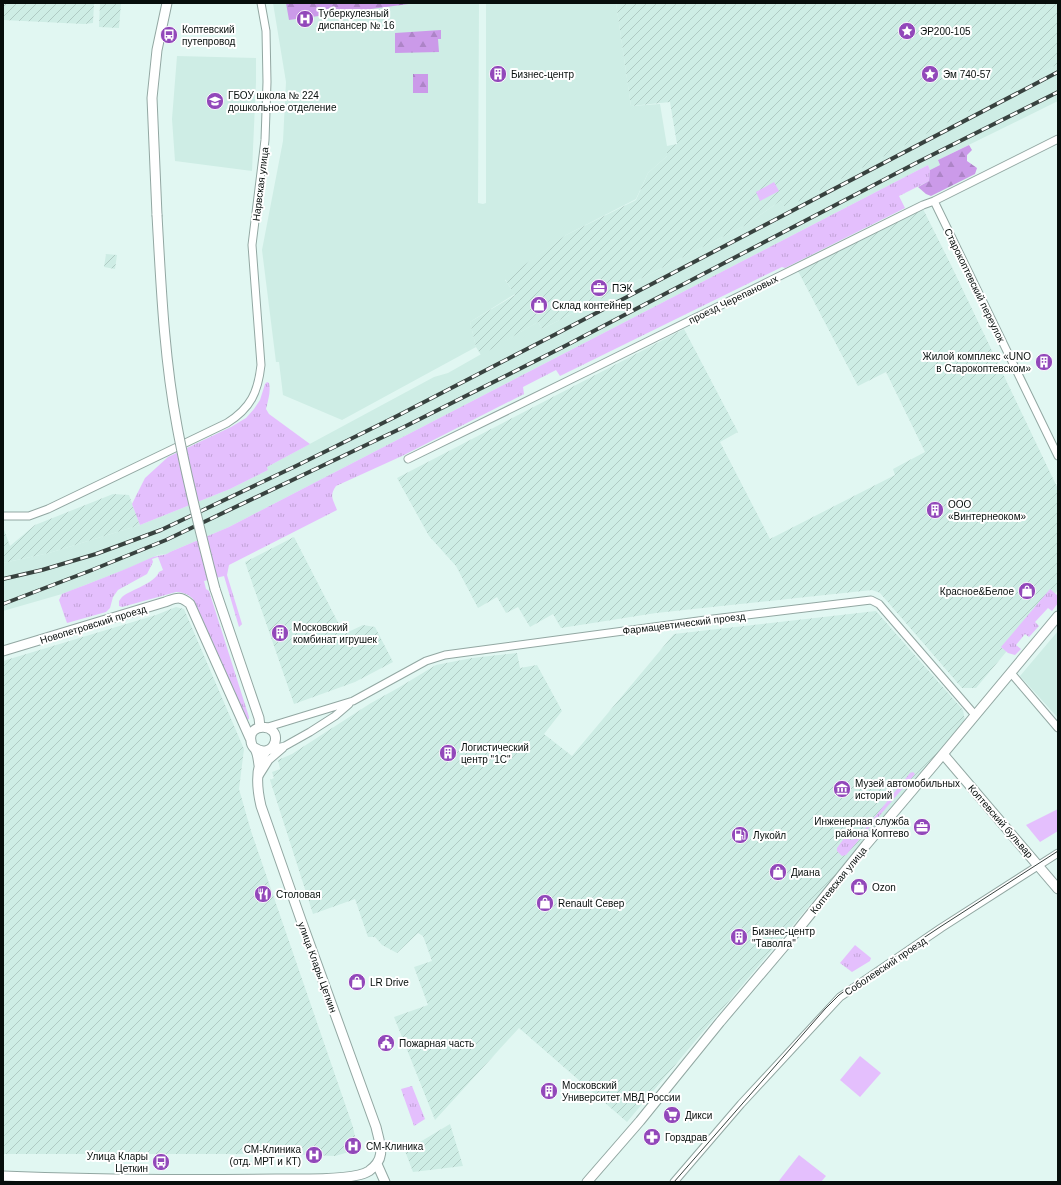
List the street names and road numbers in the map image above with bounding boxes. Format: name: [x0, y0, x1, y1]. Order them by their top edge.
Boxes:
street label: Нарвская улица: [251, 146, 271, 222]
street label: Старокоптевский переулок: [942, 227, 1007, 344]
street label: проезд Черепановых: [687, 273, 780, 326]
street label: Новопетровский проезд: [39, 603, 148, 646]
street label: Фармацевтический проезд: [622, 610, 746, 636]
street label: Коптевский бульвар: [966, 783, 1036, 860]
street label: Коптевская улица: [808, 844, 869, 916]
street label: улица Клары Цеткин: [296, 920, 339, 1014]
street label: Соболевский проезд: [842, 935, 928, 998]

